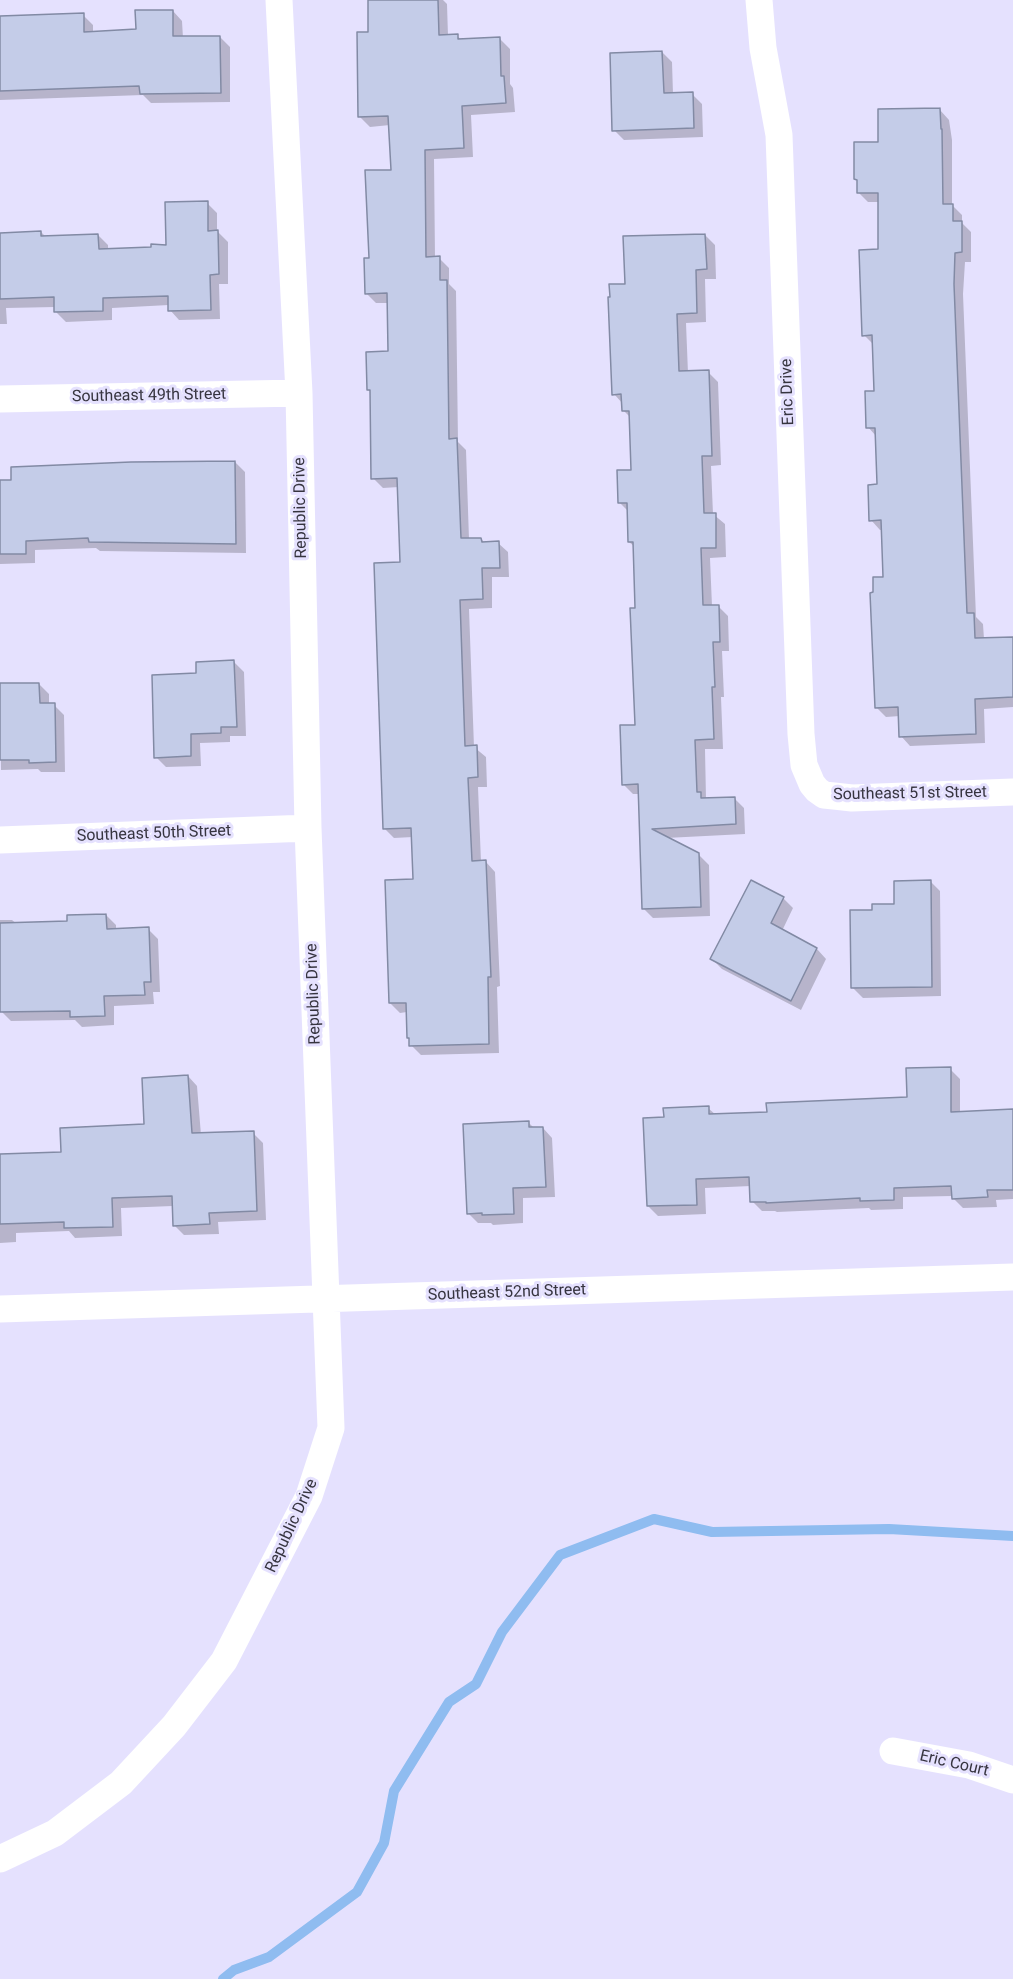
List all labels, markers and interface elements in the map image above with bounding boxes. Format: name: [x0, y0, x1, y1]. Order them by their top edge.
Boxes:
street label: Eric Drive: [777, 358, 799, 426]
street label: Southeast 49th Street: [72, 385, 226, 407]
street label: Republic Drive: [291, 457, 311, 559]
street label: Southeast 51st Street: [833, 783, 987, 805]
street label: Southeast 50th Street: [77, 822, 231, 846]
street label: Republic Drive: [303, 943, 325, 1045]
street label: Southeast 52nd Street: [428, 1281, 586, 1305]
street label: Republic Drive: [262, 1476, 322, 1576]
street label: Eric Court: [918, 1747, 990, 1781]

